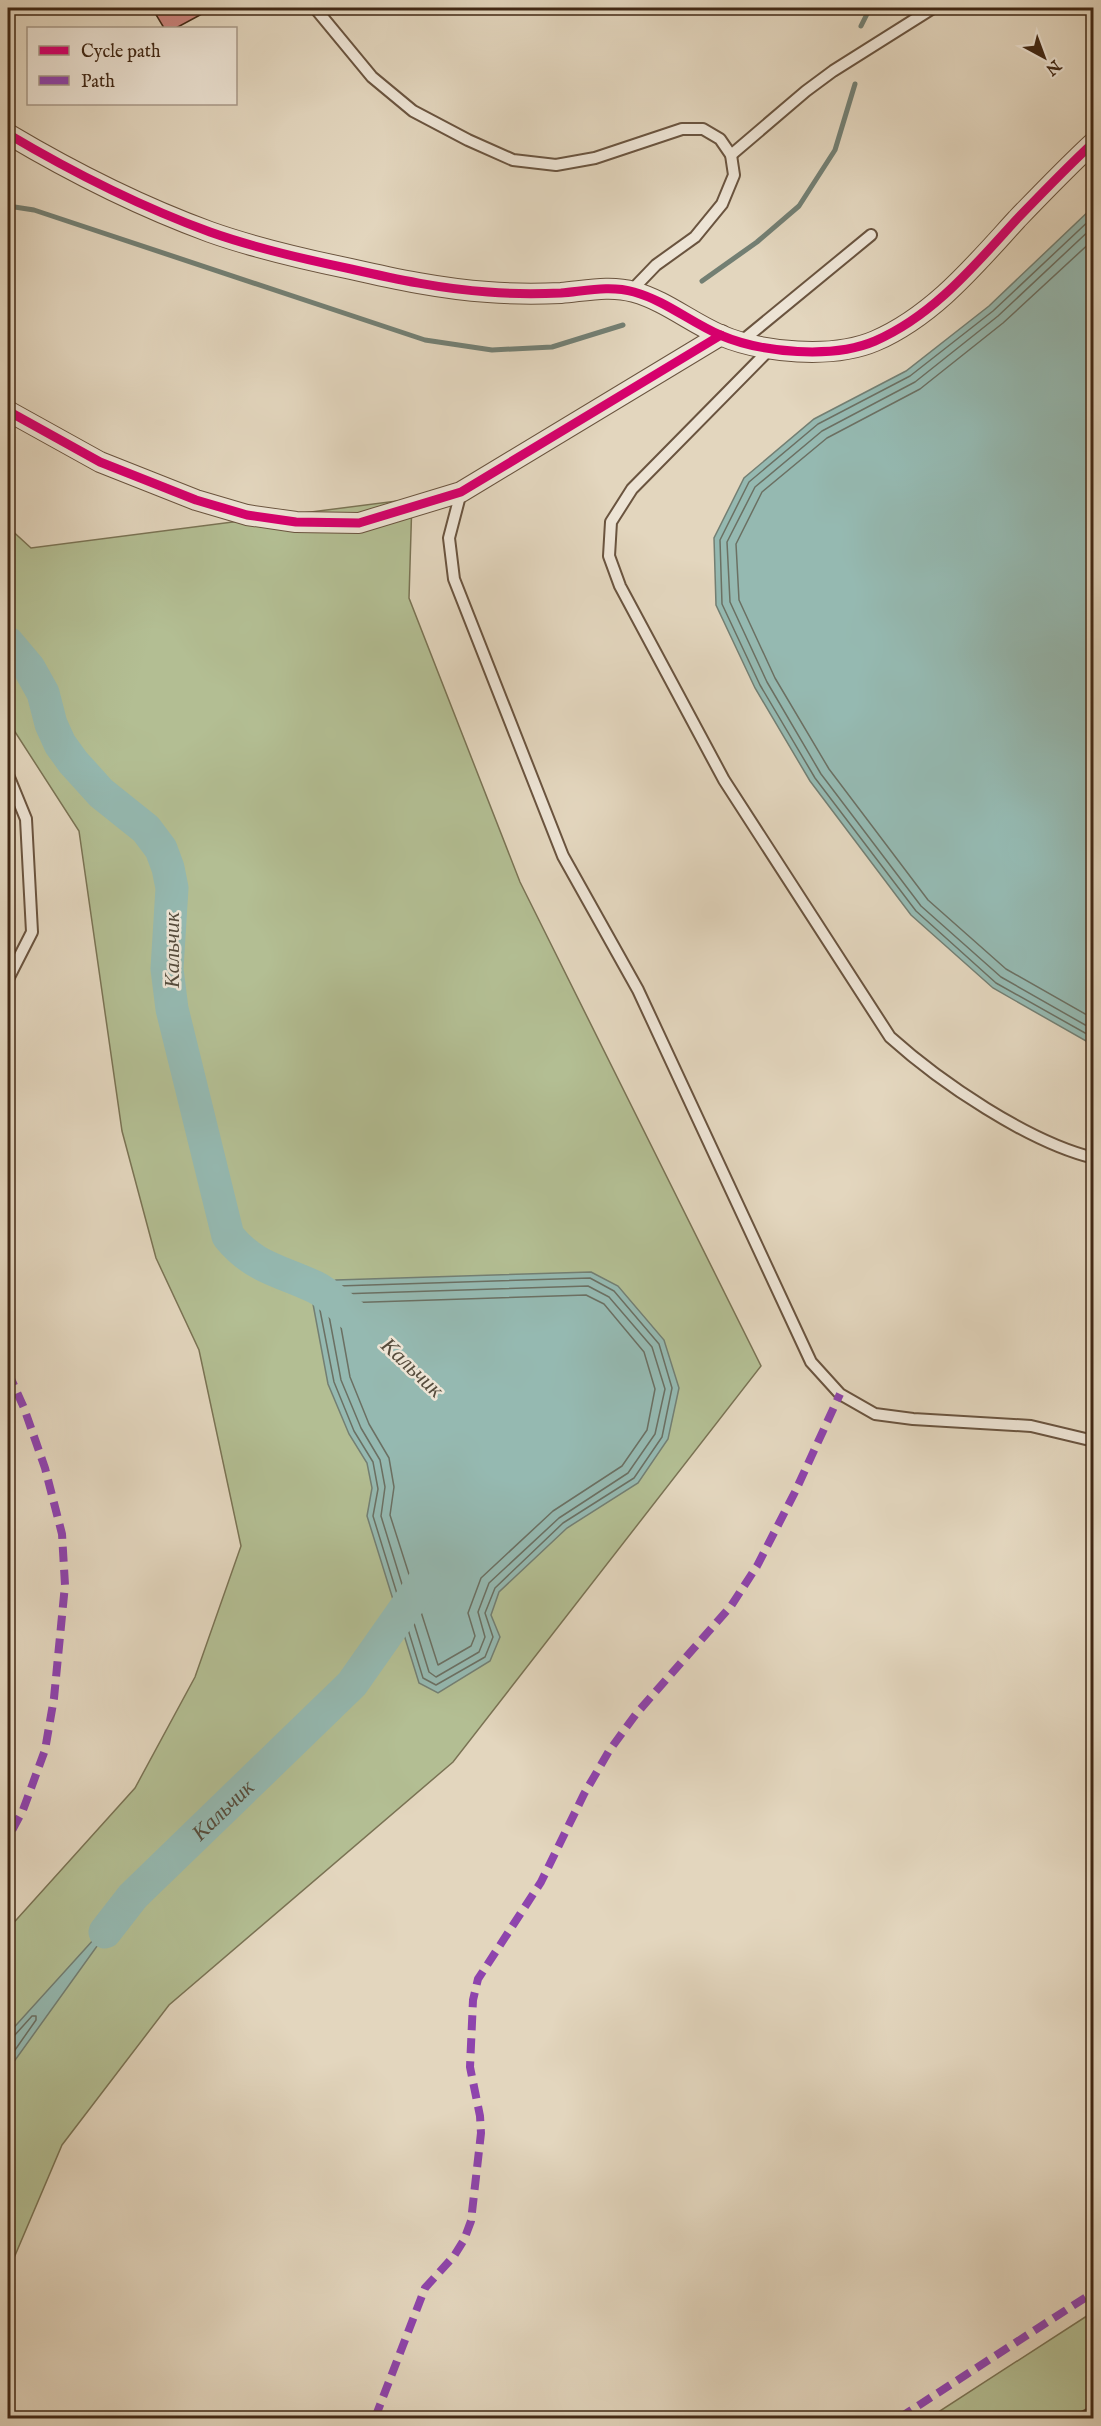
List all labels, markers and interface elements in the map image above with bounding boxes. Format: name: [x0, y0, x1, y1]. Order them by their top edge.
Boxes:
legend: [27, 27, 237, 105]
north arrow: [1014, 27, 1074, 87]
text: Cycle path: [81, 41, 161, 64]
text: N: [1041, 54, 1065, 79]
text: Path: [81, 71, 115, 94]
water label: Кальчик: [159, 911, 187, 989]
water label: Кальчик: [374, 1332, 450, 1405]
water label: Кальчик: [186, 1774, 261, 1848]

